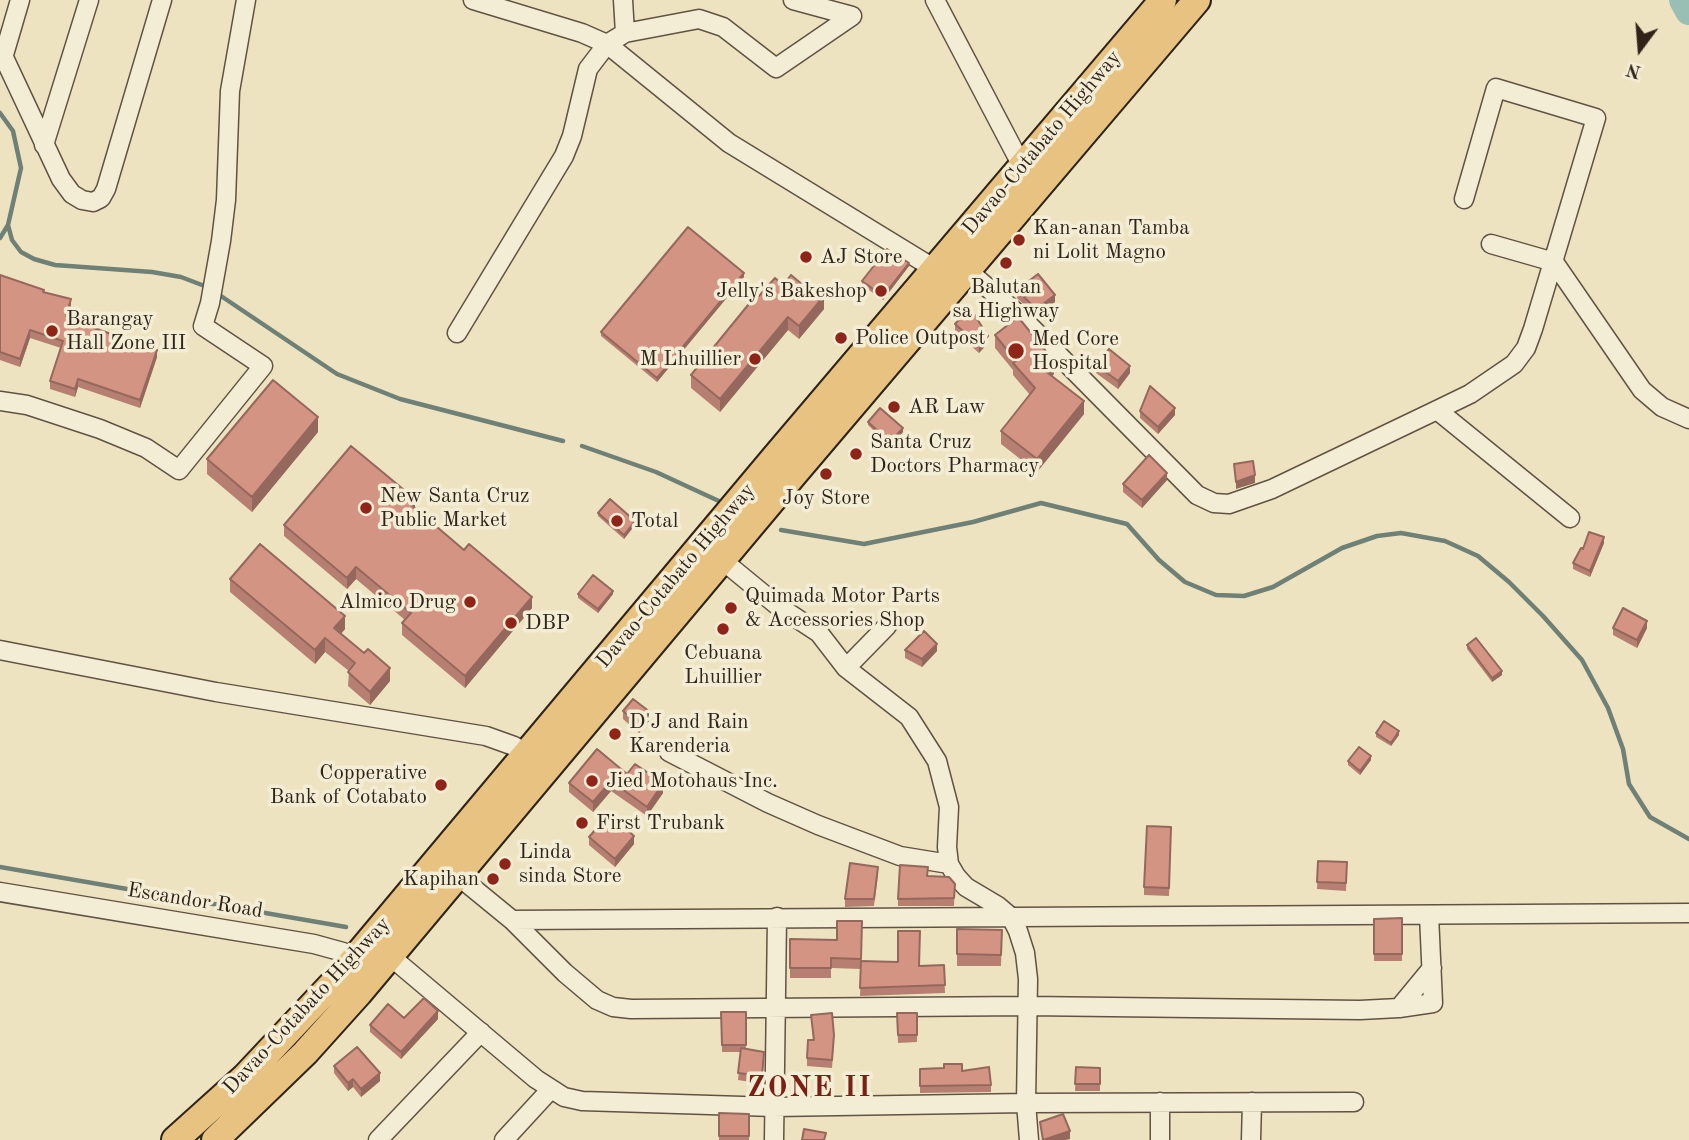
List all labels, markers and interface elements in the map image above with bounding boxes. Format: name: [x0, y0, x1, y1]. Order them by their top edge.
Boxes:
north arrow: [1605, 14, 1675, 84]
street label: Davao-Cotabato Highway: [957, 45, 1127, 241]
text: N: [1624, 59, 1644, 81]
place label: Kan-anan Tamba ni Lolit Magno: [1033, 215, 1190, 265]
marker: Kan-anan Tamba ni Lolit Magno: [1011, 232, 1027, 248]
place label: AJ Store: [820, 244, 902, 270]
marker: AJ Store: [798, 249, 814, 265]
marker: Balutan sa Highway: [998, 255, 1014, 271]
place label: Balutan sa Highway: [952, 274, 1060, 324]
place label: Jelly's Bakeshop: [716, 278, 867, 304]
marker: Jelly's Bakeshop: [873, 283, 889, 299]
place label: Barangay Hall Zone III: [66, 306, 186, 356]
marker: Barangay Hall Zone III: [44, 323, 60, 339]
place label: Police Outpost: [855, 325, 986, 351]
place label: Med Core Hospital: [1032, 326, 1119, 376]
marker: Police Outpost: [833, 330, 849, 346]
marker: Med Core Hospital: [1006, 341, 1026, 361]
place label: M Lhuillier: [640, 346, 741, 372]
marker: M Lhuillier: [747, 351, 763, 367]
place label: AR Law: [908, 394, 985, 420]
marker: AR Law: [886, 399, 902, 415]
place label: Santa Cruz Doctors Pharmacy: [870, 429, 1039, 479]
marker: Santa Cruz Doctors Pharmacy: [848, 446, 864, 462]
marker: Joy Store: [818, 466, 834, 482]
street label: Davao-Cotabato Highway: [591, 478, 761, 674]
place label: New Santa Cruz Public Market: [380, 483, 529, 533]
place label: Joy Store: [782, 485, 870, 511]
marker: New Santa Cruz Public Market: [358, 500, 374, 516]
place label: Total: [631, 508, 678, 534]
marker: Total: [609, 513, 625, 529]
place label: Quimada Motor Parts & Accessories Shop: [745, 583, 940, 633]
place label: Almico Drug: [339, 589, 456, 615]
marker: Almico Drug: [462, 594, 478, 610]
marker: Quimada Motor Parts & Accessories Shop: [723, 600, 739, 616]
place label: DBP: [525, 610, 570, 636]
marker: DBP: [503, 615, 519, 631]
marker: Cebuana Lhuillier: [715, 621, 731, 637]
place label: Cebuana Lhuillier: [684, 640, 762, 690]
place label: D'J and Rain Karenderia: [629, 709, 749, 759]
marker: D'J and Rain Karenderia: [607, 726, 623, 742]
place label: Copperative Bank of Cotabato: [270, 760, 427, 810]
place label: Jied Motohaus Inc.: [606, 768, 778, 794]
marker: Jied Motohaus Inc.: [584, 773, 600, 789]
marker: Copperative Bank of Cotabato: [433, 777, 449, 793]
place label: First Trubank: [596, 810, 725, 836]
marker: First Trubank: [574, 815, 590, 831]
place label: Linda sinda Store: [519, 839, 621, 889]
marker: Linda sinda Store: [497, 856, 513, 872]
place label: Kapihan: [403, 866, 479, 892]
marker: Kapihan: [485, 871, 501, 887]
street label: Escandor Road: [125, 878, 265, 924]
street label: Davao-Cotabato Highway: [218, 912, 396, 1100]
district label: ZONE II: [748, 1072, 872, 1106]

